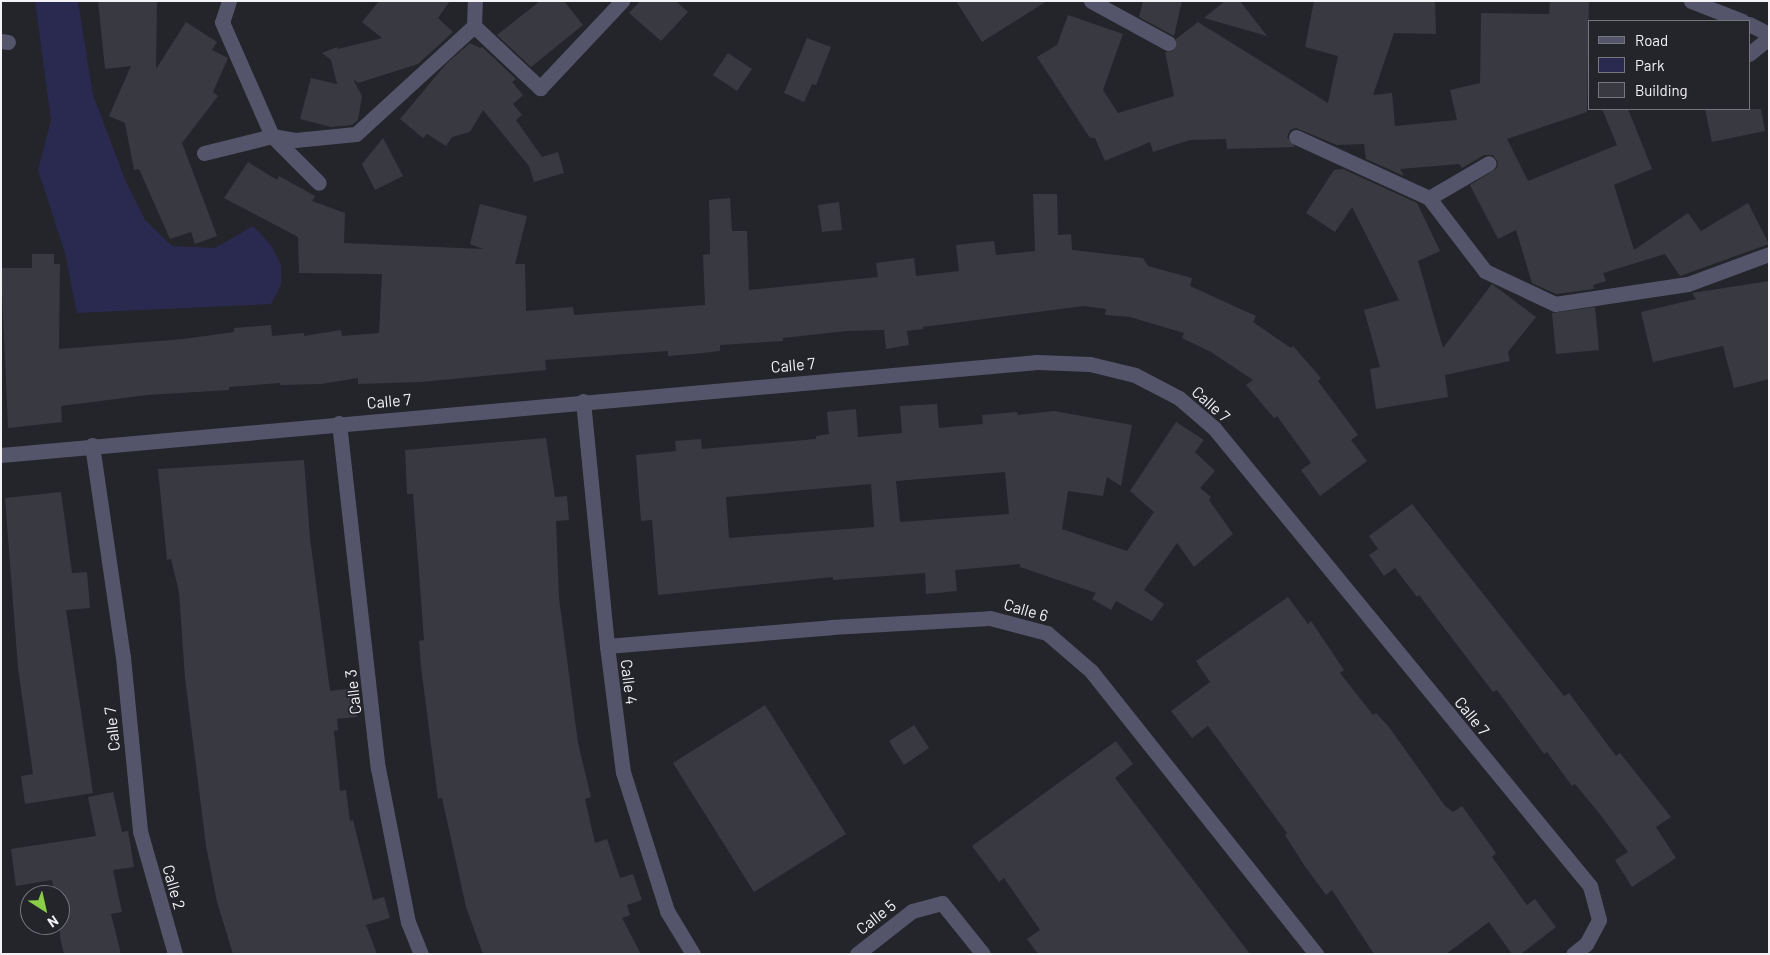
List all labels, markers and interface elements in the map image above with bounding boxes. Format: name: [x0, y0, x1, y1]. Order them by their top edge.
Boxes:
legend: [1588, 20, 1750, 110]
text: Road: [1635, 31, 1668, 49]
text: Park: [1635, 56, 1664, 74]
text: Building: [1635, 81, 1688, 99]
street label: Calle 7: [770, 354, 816, 376]
street label: Calle 7: [1188, 382, 1234, 426]
street label: Calle 7: [366, 390, 412, 412]
street label: Calle 6: [1002, 595, 1050, 625]
street label: Calle 4: [617, 658, 641, 706]
street label: Calle 3: [341, 668, 365, 716]
street label: Calle 7: [1451, 693, 1493, 739]
street label: Calle 7: [100, 706, 124, 752]
street label: Calle 2: [159, 863, 189, 911]
north arrow: [20, 885, 70, 935]
street label: Calle 5: [852, 896, 900, 938]
text: N: [45, 912, 62, 932]

